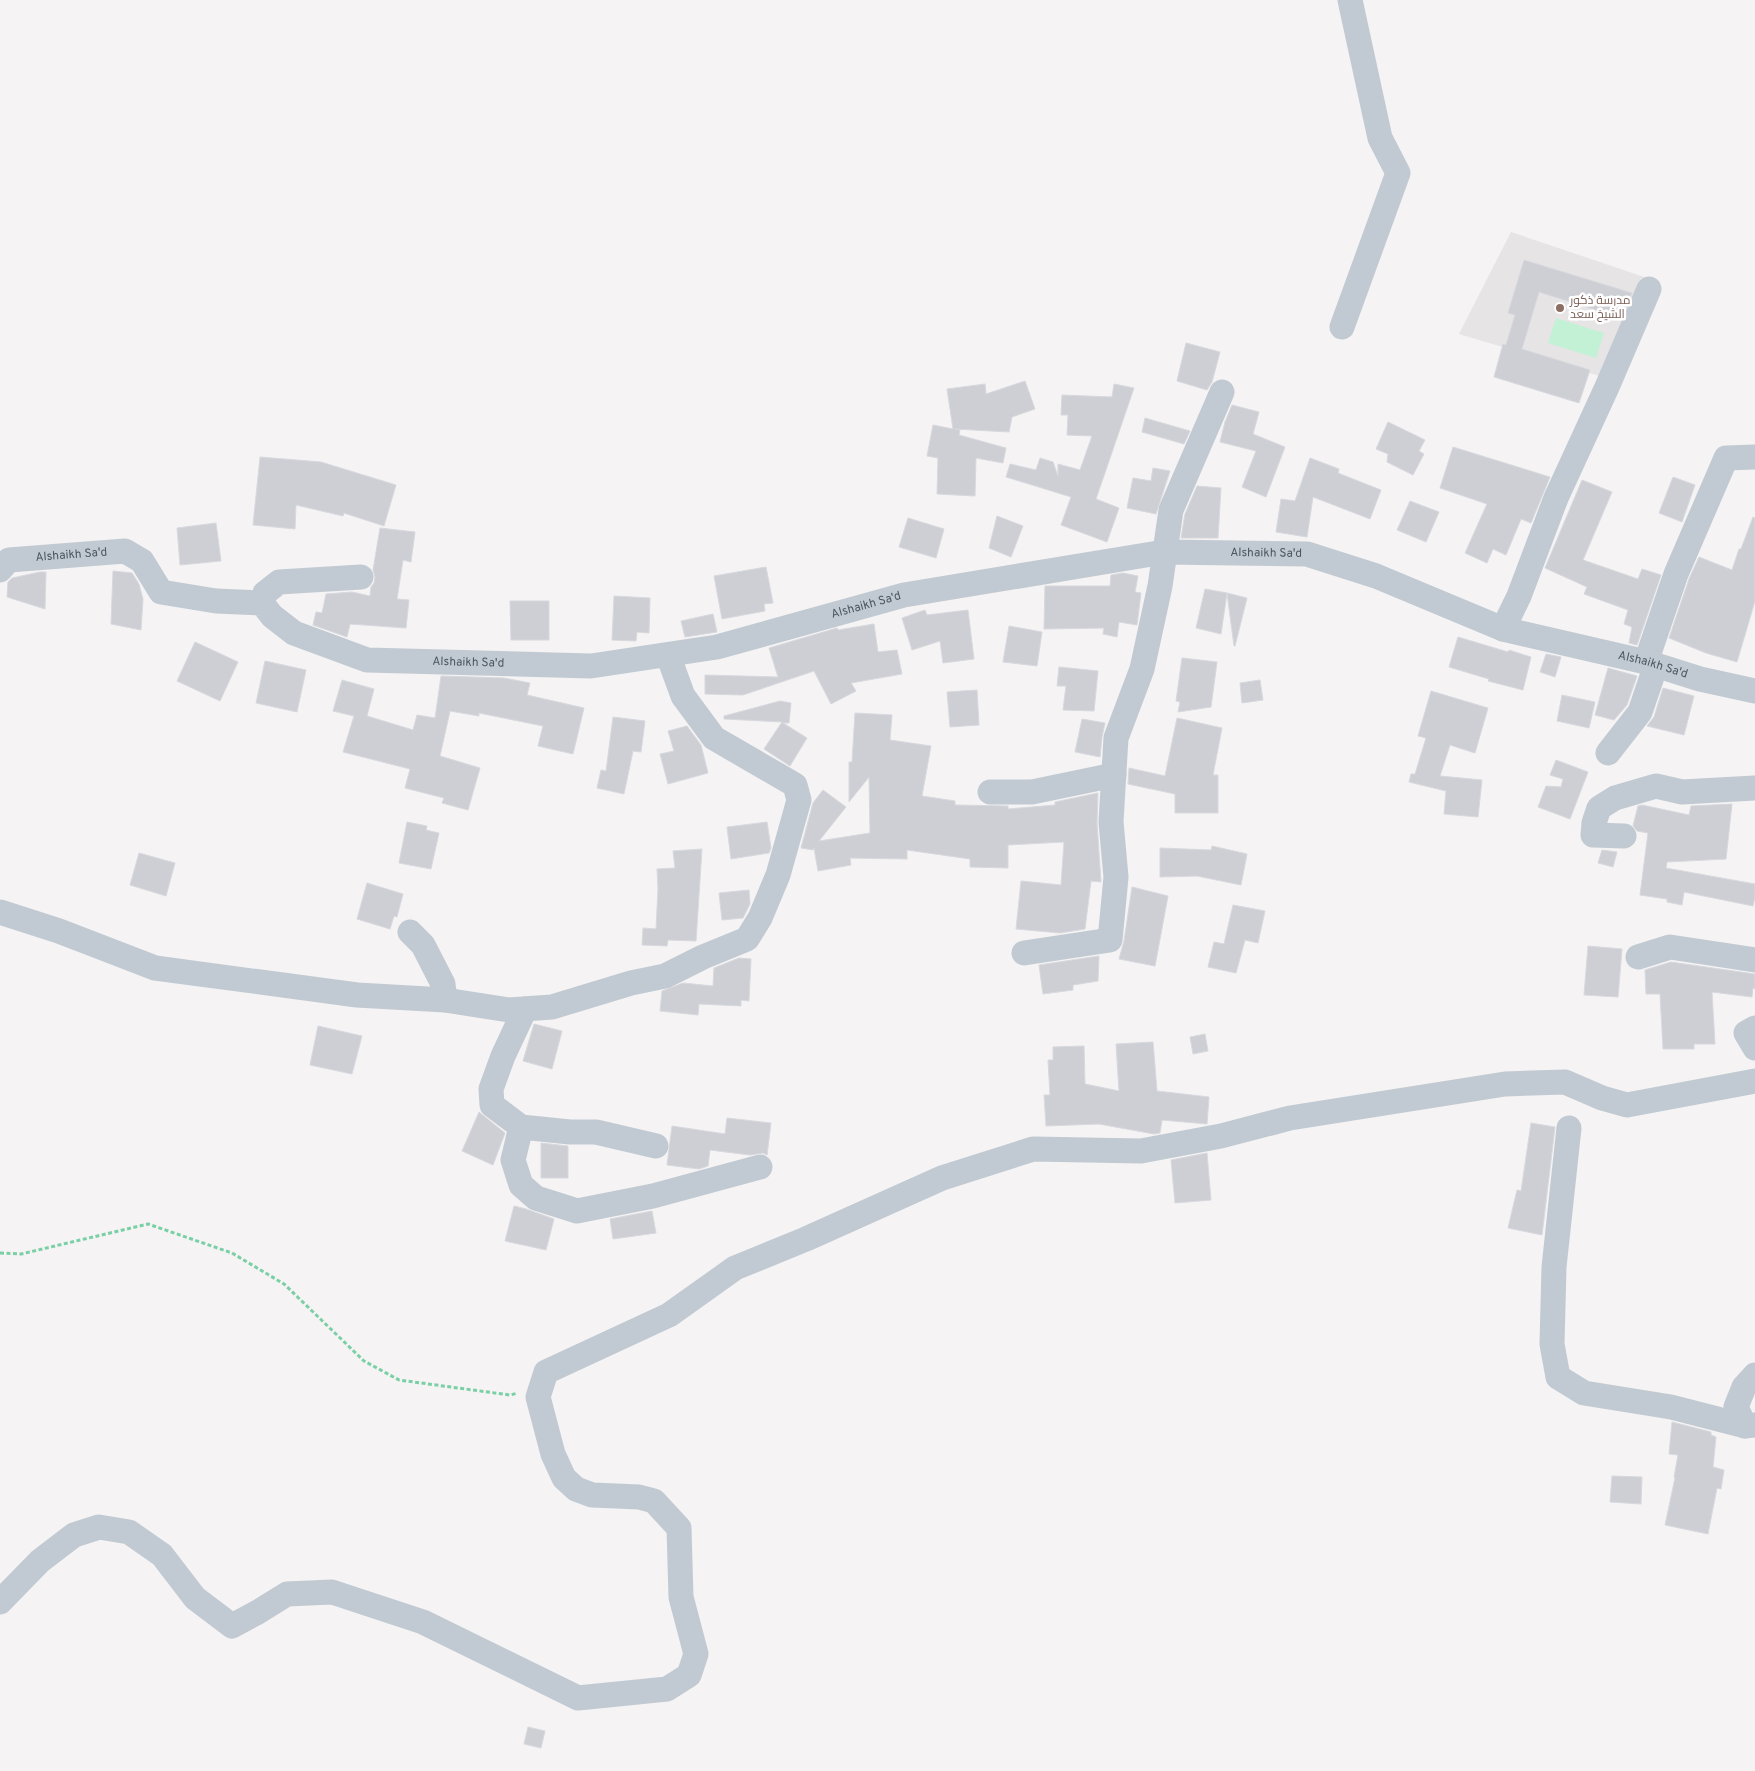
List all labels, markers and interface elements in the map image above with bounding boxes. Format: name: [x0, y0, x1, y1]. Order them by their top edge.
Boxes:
place label: مدرسة ذكور الشيخ سعد: [1569, 293, 1630, 323]
marker: مدرسة ذكور الشيخ سعد: [1554, 302, 1566, 314]
street label: Alshaikh Sa'd: [35, 544, 108, 566]
street label: Alshaikh Sa'd: [1230, 545, 1302, 562]
street label: Alshaikh Sa'd: [829, 588, 903, 623]
street label: Alshaikh Sa'd: [1616, 648, 1690, 683]
street label: Alshaikh Sa'd: [432, 654, 504, 672]

